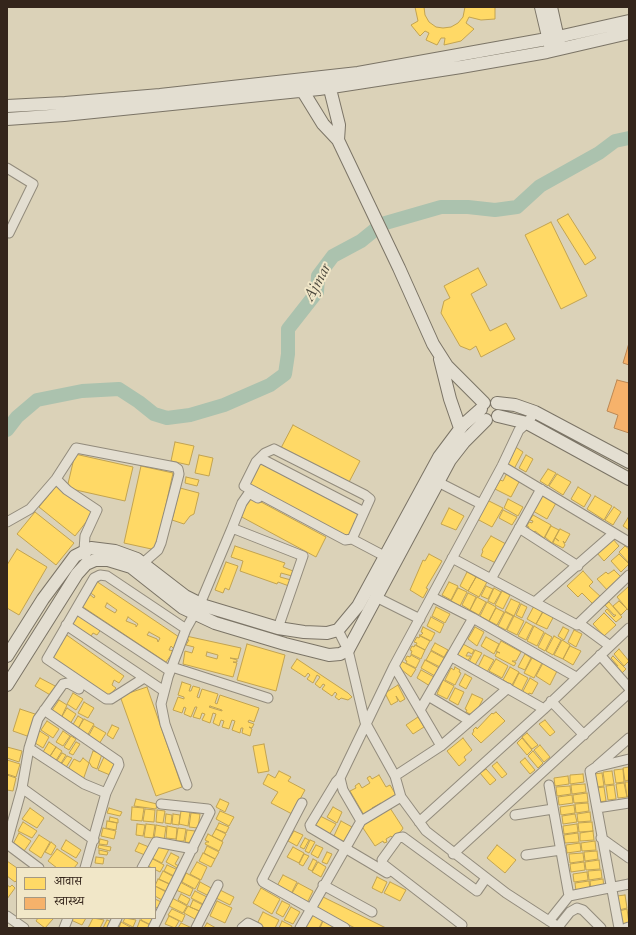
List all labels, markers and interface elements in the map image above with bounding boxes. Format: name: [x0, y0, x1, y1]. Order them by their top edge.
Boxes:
water label: Ajmar: [300, 261, 336, 305]
legend: [16, 867, 156, 919]
text: आवास: [54, 873, 82, 889]
text: स्वास्थ्य: [54, 893, 84, 909]

